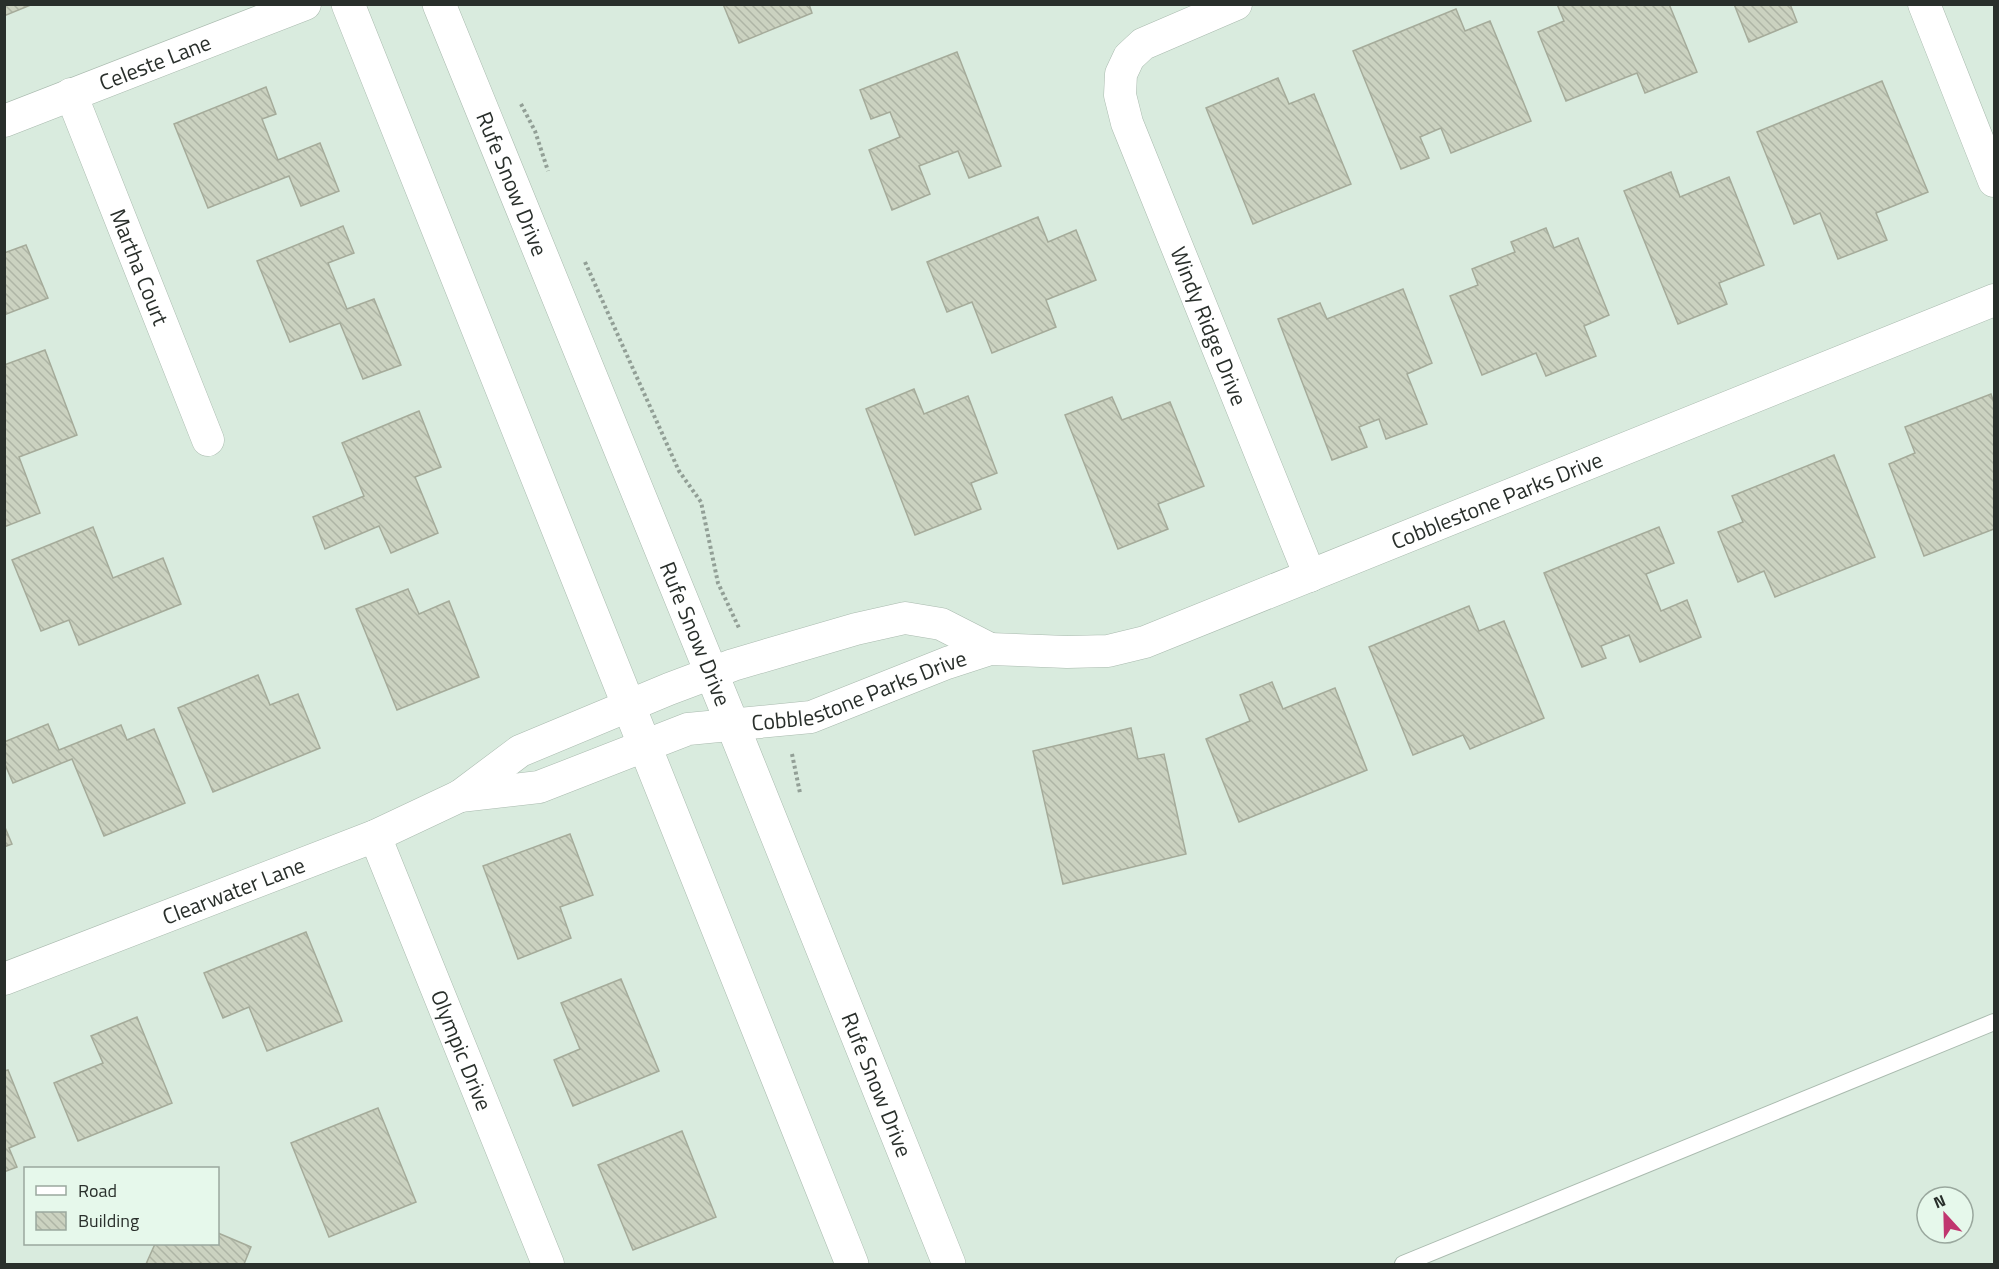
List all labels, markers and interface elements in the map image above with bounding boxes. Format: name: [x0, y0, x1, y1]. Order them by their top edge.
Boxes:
street label: Celeste Lane: [94, 25, 216, 99]
street label: Rufe Snow Drive: [468, 106, 557, 261]
street label: Martha Court: [101, 203, 178, 331]
street label: Windy Ridge Drive: [1162, 241, 1256, 411]
street label: Cobblestone Parks Drive: [1386, 442, 1608, 558]
street label: Rufe Snow Drive: [651, 556, 740, 711]
street label: Cobblestone Parks Drive: [750, 641, 971, 740]
street label: Clearwater Lane: [157, 848, 310, 933]
street label: Olympic Drive: [422, 985, 501, 1116]
street label: Rufe Snow Drive: [833, 1007, 921, 1162]
legend: [24, 1167, 219, 1245]
text: Road: [78, 1177, 117, 1204]
north arrow: [1915, 1185, 1975, 1245]
text: N: [1930, 1188, 1949, 1214]
text: Building: [78, 1207, 139, 1234]

